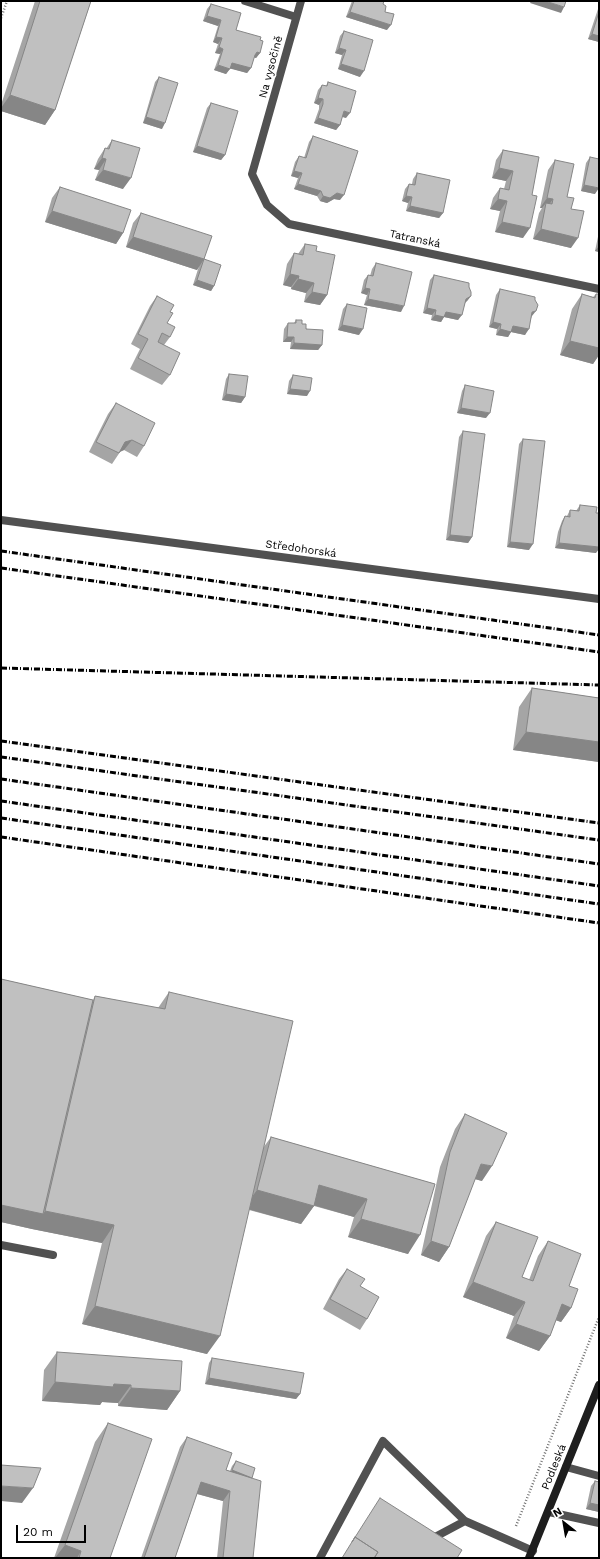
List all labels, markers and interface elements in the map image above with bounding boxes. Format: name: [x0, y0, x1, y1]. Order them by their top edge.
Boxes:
street label: Na vysočině: [256, 34, 286, 100]
street label: Tatranská: [388, 227, 442, 251]
street label: Středohorská: [265, 537, 337, 561]
street label: Podleská: [539, 1442, 569, 1492]
north arrow: [544, 1503, 584, 1543]
text: N: [551, 1505, 564, 1520]
scale bar: [18, 1517, 88, 1543]
text: 20 m: [23, 1525, 53, 1539]

